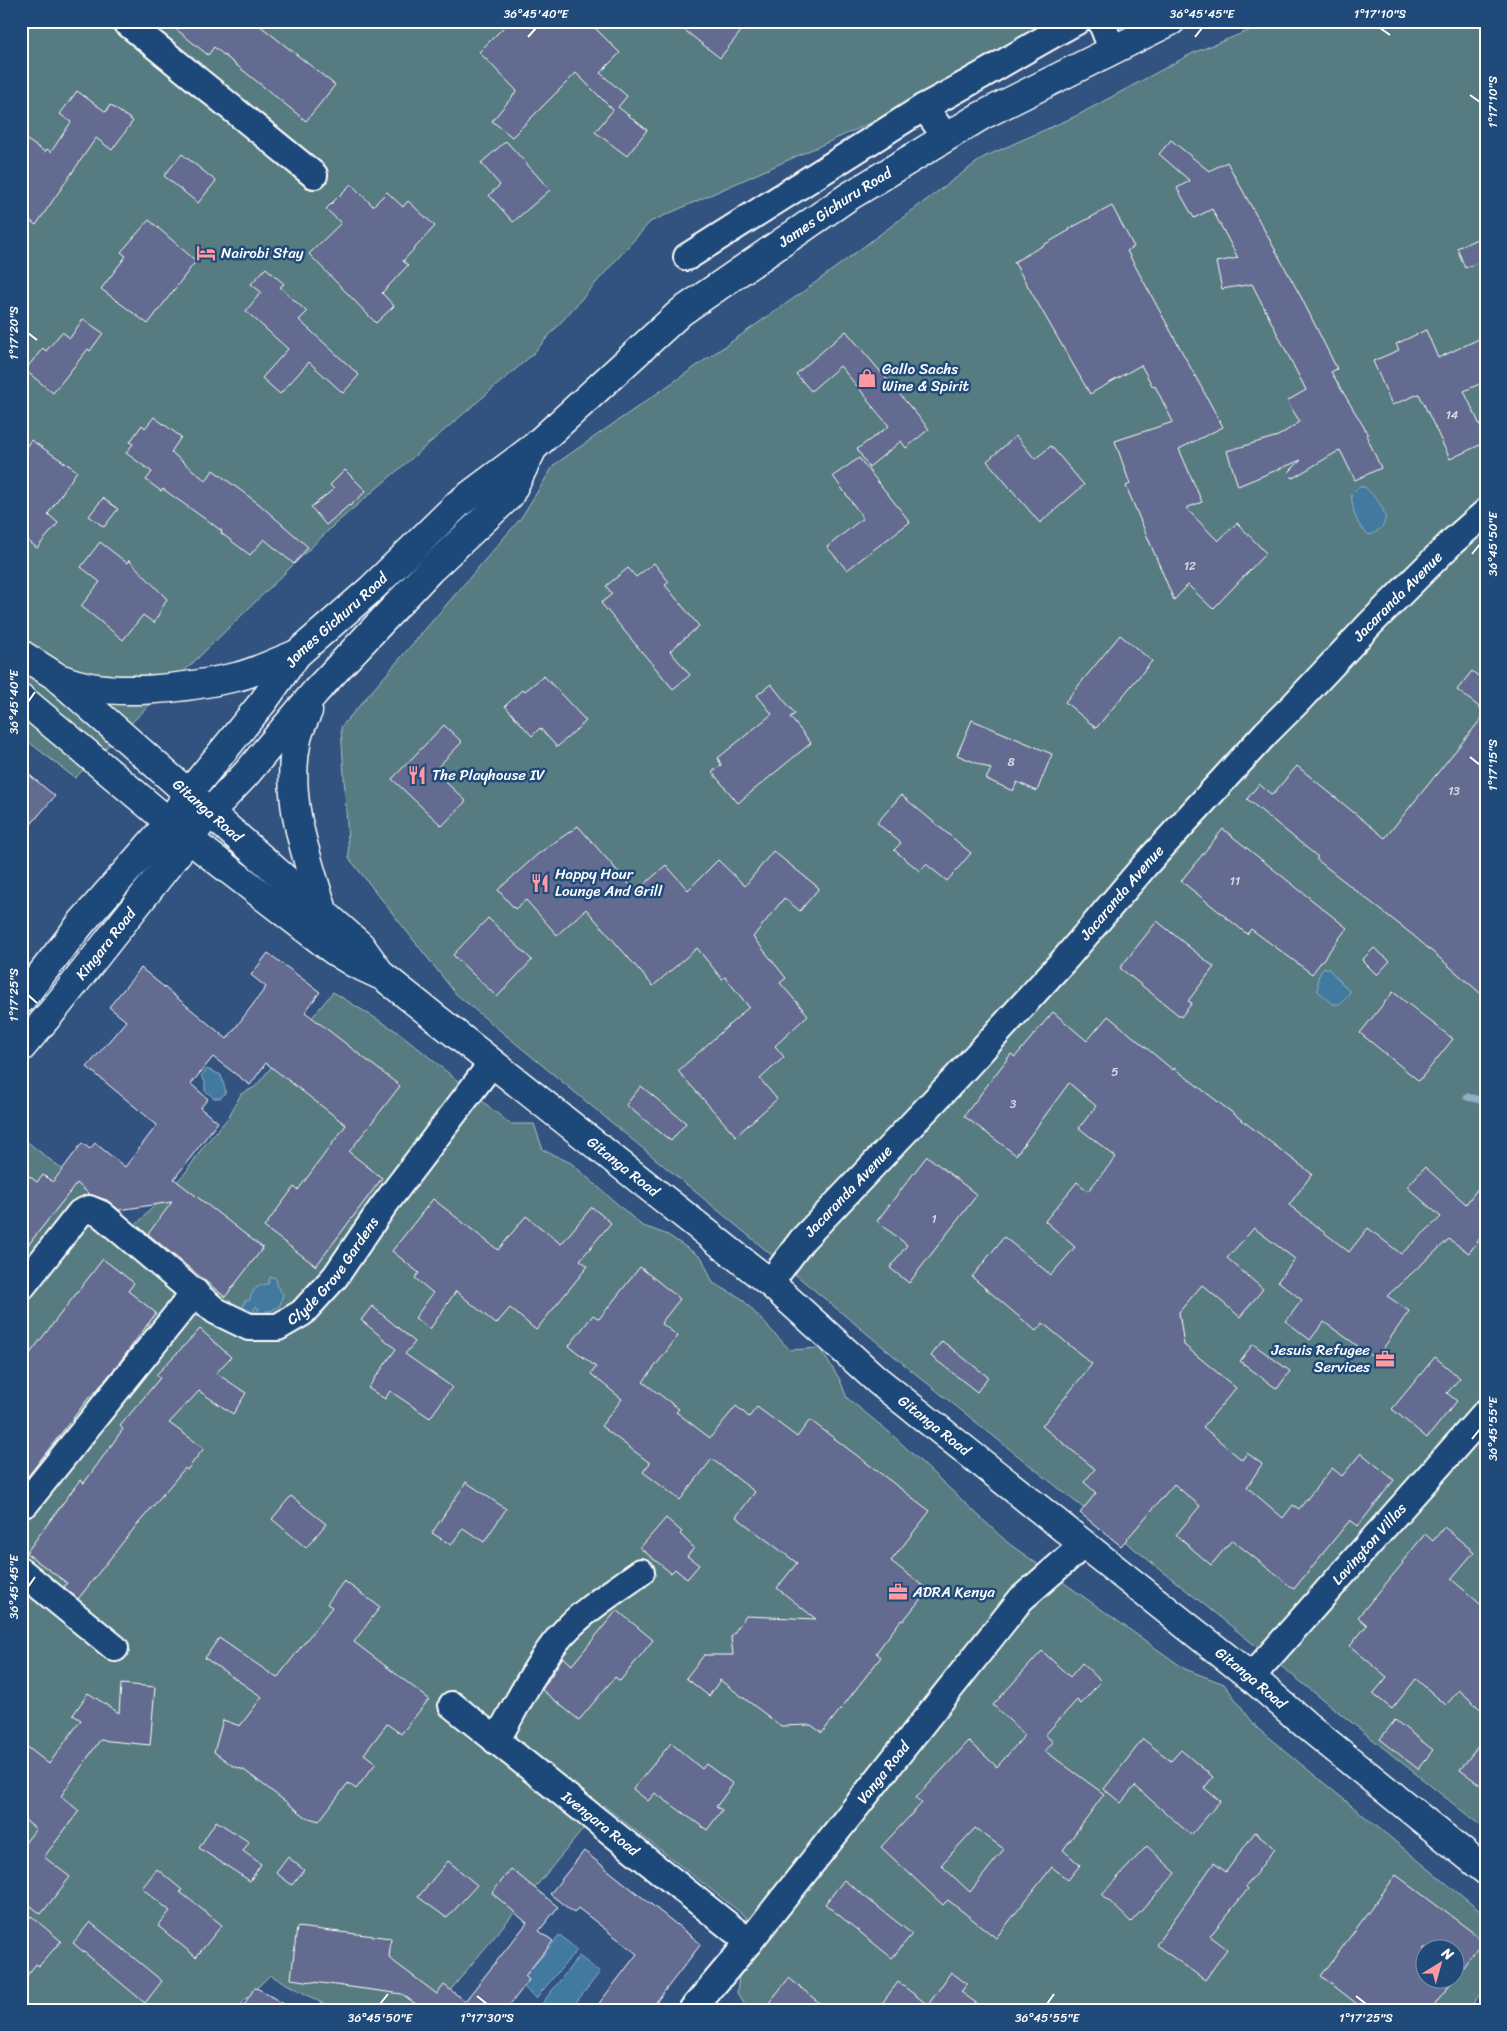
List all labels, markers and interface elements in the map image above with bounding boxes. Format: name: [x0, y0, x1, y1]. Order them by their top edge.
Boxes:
text: 36°45'40"E: [504, 3, 570, 25]
text: 36°45'45"E: [1170, 3, 1235, 25]
text: 1°17'10"S: [1354, 3, 1406, 25]
text: 1°17'10"S: [1482, 76, 1504, 128]
street label: James Gichuru Road: [772, 160, 898, 255]
place label: Nairobi Stay: [221, 240, 304, 266]
hotel icon: Nairobi Stay: [195, 242, 217, 264]
text: 1°17'20"S: [3, 306, 25, 360]
place label: Gallo Sachs Wine & Spirit: [882, 356, 970, 399]
shop icon: Gallo Sachs Wine & Spirit: [856, 367, 878, 389]
house number: 14: [1446, 404, 1459, 426]
text: 36°45'50"E: [1482, 510, 1504, 576]
street label: Jacaranda Avenue: [1346, 545, 1449, 648]
house number: 12: [1184, 555, 1196, 577]
street label: James Gichuru Road: [278, 565, 395, 674]
text: 36°45'40"E: [3, 668, 25, 734]
text: 1°17'15"S: [1482, 739, 1504, 791]
house number: 8: [1007, 751, 1015, 773]
place label: The Playhouse IV: [432, 762, 545, 788]
restaurant icon: The Playhouse IV: [406, 764, 428, 786]
street label: Gitanga Road: [166, 772, 250, 850]
house number: 13: [1448, 780, 1460, 802]
street label: Jacaranda Avenue: [1073, 839, 1171, 947]
place label: Happy Hour Lounge And Grill: [555, 861, 663, 904]
house number: 11: [1230, 870, 1240, 892]
restaurant icon: Happy Hour Lounge And Grill: [529, 872, 551, 894]
street label: Kingara Road: [69, 901, 143, 986]
text: 1°17'25"S: [3, 968, 25, 1022]
house number: 5: [1111, 1061, 1119, 1083]
house number: 3: [1010, 1093, 1017, 1115]
street label: Gitanga Road: [581, 1129, 666, 1204]
street label: Jacaranda Avenue: [797, 1139, 899, 1244]
house number: 1: [931, 1208, 937, 1230]
street label: Clyde Grove Gardens: [282, 1211, 386, 1332]
place label: Jesuis Refugee Services: [1270, 1337, 1370, 1380]
office icon: Jesuis Refugee Services: [1374, 1348, 1396, 1370]
street label: Gitanga Road: [892, 1388, 977, 1463]
text: 36°45'55"E: [1482, 1396, 1504, 1461]
street label: Lavington Villas: [1325, 1496, 1413, 1591]
text: 36°45'45"E: [3, 1554, 25, 1619]
place label: ADRA Kenya: [912, 1579, 995, 1605]
office icon: ADRA Kenya: [887, 1581, 909, 1603]
street label: Gitanga Road: [1209, 1640, 1293, 1716]
street label: Vanga Road: [850, 1734, 917, 1810]
street label: Ivengara Road: [555, 1784, 646, 1864]
north arrow: [1414, 1938, 1464, 1988]
text: N: [1435, 1941, 1459, 1967]
text: 36°45'50"E: [348, 2007, 414, 2029]
text: 1°17'30"S: [460, 2007, 514, 2029]
text: 36°45'55"E: [1015, 2007, 1080, 2029]
text: 1°17'25"S: [1339, 2007, 1393, 2029]

